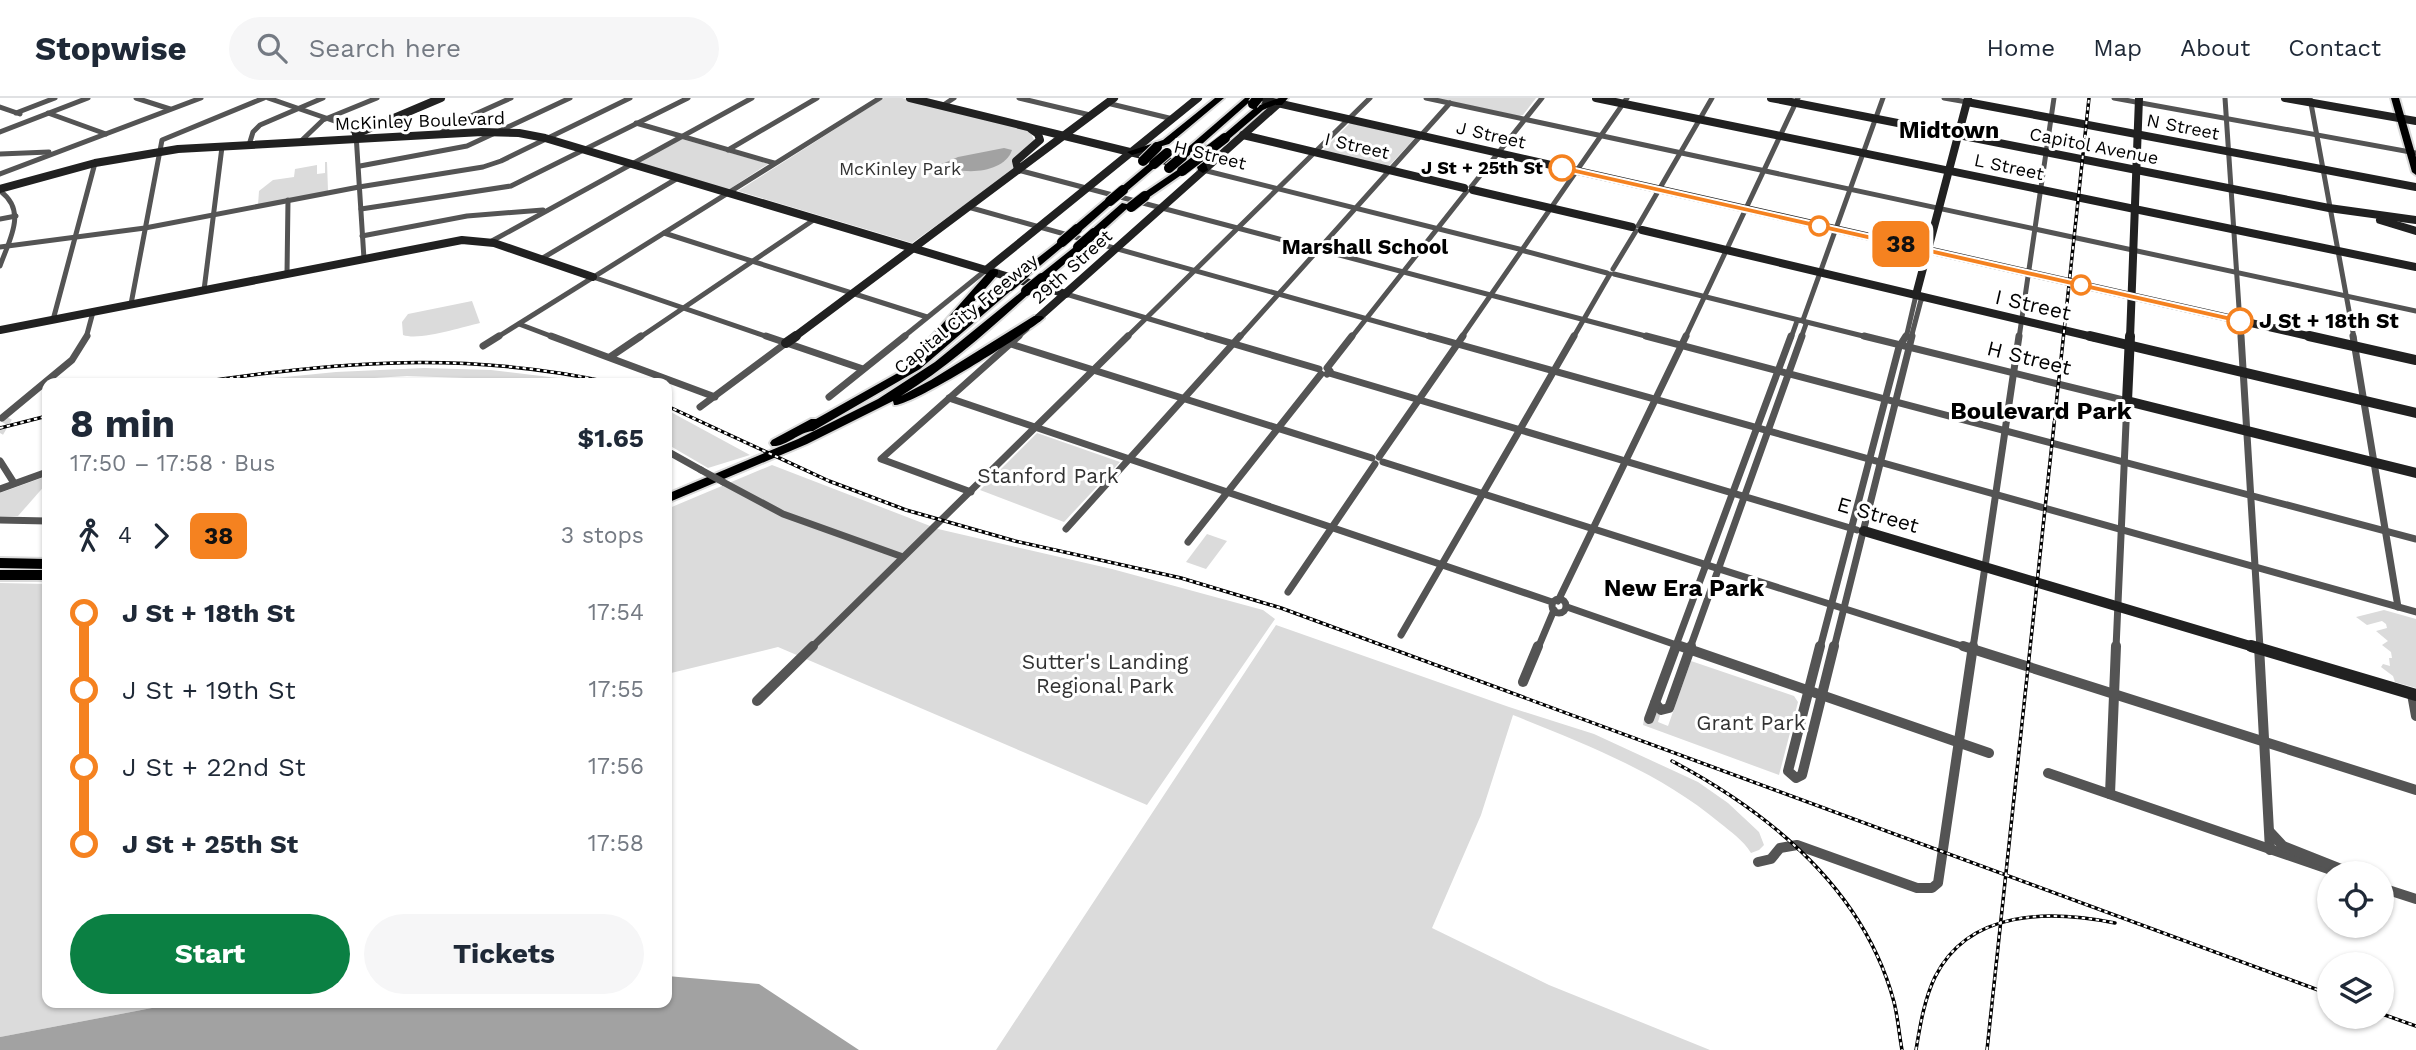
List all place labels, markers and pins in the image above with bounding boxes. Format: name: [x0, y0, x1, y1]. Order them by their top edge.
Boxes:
marker: J St + 25th St: [1549, 155, 1575, 181]
place label: J St + 25th St: [1421, 157, 1543, 178]
unlabelled marker: [1809, 216, 1829, 236]
unlabelled marker: [2071, 275, 2091, 295]
marker: J St + 18th St: [2227, 308, 2253, 334]
place label: J St + 18th St: [2259, 308, 2399, 333]

